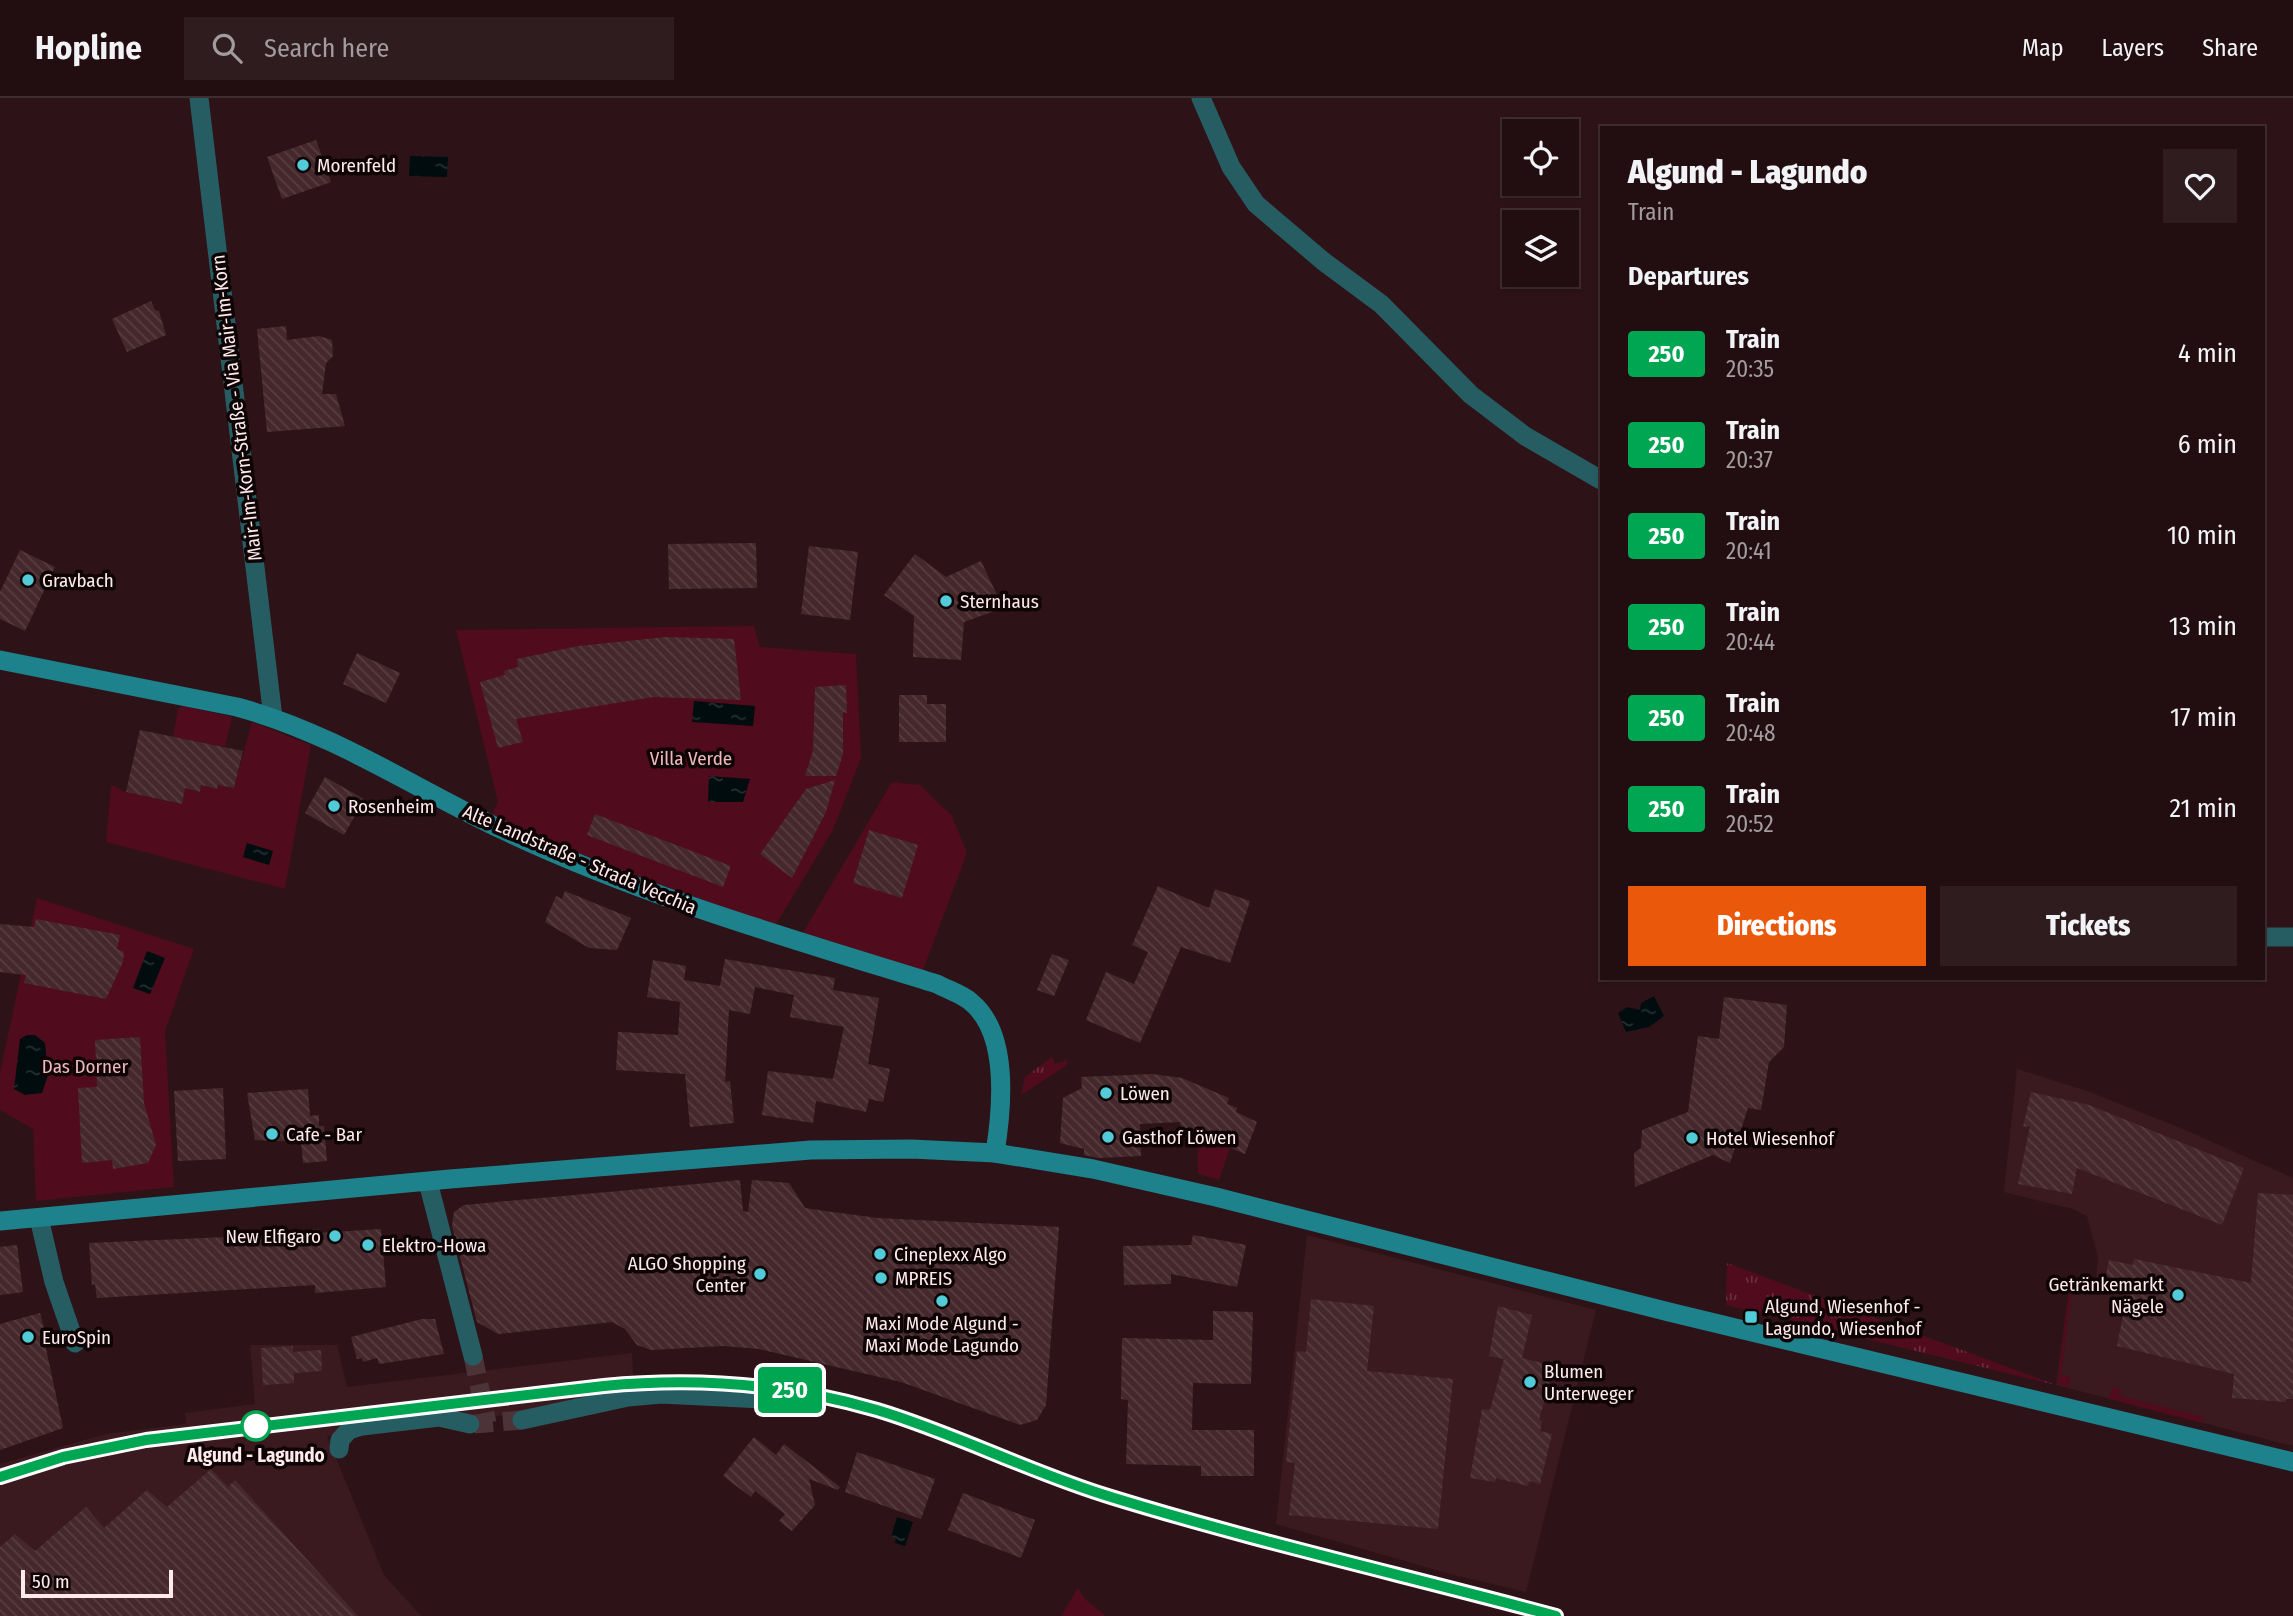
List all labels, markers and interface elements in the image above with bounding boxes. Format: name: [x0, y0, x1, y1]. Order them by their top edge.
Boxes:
search box: [184, 17, 674, 80]
text: Hopline: [35, 28, 142, 68]
icon: search: [208, 29, 246, 67]
text: Search here: [264, 33, 389, 64]
text: Map: [2022, 34, 2064, 62]
text: Layers: [2102, 34, 2164, 62]
text: Share: [2202, 34, 2258, 62]
map controls: [1502, 119, 1579, 287]
button: locate: [1502, 119, 1579, 196]
button: heart: [2163, 149, 2237, 223]
text: Algund - Lagundo: [1628, 152, 1867, 192]
place label: Morenfeld: [317, 154, 396, 177]
marker: Morenfeld: [295, 157, 311, 173]
text: Train: [1628, 198, 1674, 226]
button: layers: [1502, 210, 1579, 287]
street label: Mair-Im-Korn-Straße - Via Mair-Im-Korn: [206, 254, 267, 562]
text: Departures: [1628, 261, 1749, 292]
text: Train: [1726, 324, 1780, 355]
text: 4 min: [2178, 338, 2237, 369]
text: 250: [1649, 340, 1685, 368]
text: 20:35: [1726, 355, 1774, 383]
text: Train: [1726, 415, 1780, 446]
text: 6 min: [2178, 429, 2237, 460]
text: 250: [1649, 431, 1685, 459]
text: 20:37: [1726, 446, 1773, 474]
text: Train: [1726, 506, 1780, 537]
text: 10 min: [2167, 520, 2237, 551]
text: 250: [1649, 522, 1685, 550]
text: 20:41: [1726, 537, 1772, 565]
place label: Gravbach: [42, 569, 114, 592]
marker: Gravbach: [20, 572, 36, 588]
place label: Sternhaus: [960, 590, 1039, 613]
marker: Sternhaus: [938, 593, 954, 609]
text: Train: [1726, 597, 1780, 628]
text: 13 min: [2169, 611, 2237, 642]
text: 250: [1649, 613, 1685, 641]
text: 20:44: [1726, 628, 1775, 656]
text: Train: [1726, 688, 1780, 719]
text: 17 min: [2170, 702, 2237, 733]
text: 250: [1649, 704, 1685, 732]
text: 20:48: [1726, 719, 1776, 747]
park label: Villa Verde: [650, 747, 732, 770]
text: Train: [1726, 779, 1780, 810]
text: 21 min: [2170, 793, 2237, 824]
place label: Rosenheim: [348, 795, 434, 818]
text: 250: [1649, 795, 1685, 823]
marker: Rosenheim: [326, 798, 342, 814]
street label: Alte Landstraße - Strada Vecchia: [460, 800, 700, 919]
text: 20:52: [1726, 810, 1774, 838]
button: Directions: [1628, 886, 1926, 966]
button: Tickets: [1940, 886, 2237, 966]
park label: Das Dorner: [42, 1055, 129, 1078]
place label: Löwen: [1120, 1082, 1170, 1105]
marker: Löwen: [1098, 1085, 1114, 1101]
place label: Cafe - Bar: [286, 1123, 362, 1146]
marker: Cafe - Bar: [264, 1126, 280, 1142]
place label: Gasthof Löwen: [1122, 1126, 1237, 1149]
place label: Hotel Wiesenhof: [1706, 1127, 1835, 1150]
marker: Gasthof Löwen: [1100, 1129, 1116, 1145]
marker: Hotel Wiesenhof: [1684, 1130, 1700, 1146]
place label: New Elfigaro: [225, 1225, 321, 1248]
marker: New Elfigaro: [327, 1228, 343, 1244]
place label: Elektro-Howa: [382, 1234, 486, 1257]
marker: Elektro-Howa: [360, 1237, 376, 1253]
place label: Cineplexx Algo: [894, 1243, 1007, 1266]
marker: Cineplexx Algo: [872, 1246, 888, 1262]
place label: ALGO Shopping Center: [628, 1252, 746, 1297]
marker: ALGO Shopping Center: [752, 1266, 768, 1282]
place label: MPREIS: [895, 1267, 952, 1290]
marker: MPREIS: [873, 1270, 889, 1286]
place label: Getränkemarkt Nägele: [2048, 1273, 2165, 1318]
marker: Getränkemarkt Nägele: [2170, 1287, 2186, 1303]
marker: Maxi Mode Algund - Maxi Mode Lagundo: [934, 1293, 950, 1309]
place label: Algund, Wiesenhof - Lagundo, Wiesenhof: [1765, 1295, 1922, 1340]
marker: Algund, Wiesenhof - Lagundo, Wiesenhof: [1743, 1309, 1759, 1325]
place label: Maxi Mode Algund - Maxi Mode Lagundo: [865, 1312, 1019, 1357]
place label: EuroSpin: [42, 1326, 111, 1349]
marker: EuroSpin: [20, 1329, 36, 1345]
place label: Blumen Unterweger: [1544, 1360, 1634, 1405]
line badge: 250: [750, 1367, 830, 1413]
marker: Blumen Unterweger: [1522, 1374, 1538, 1390]
text: 250: [772, 1376, 808, 1404]
marker: Algund - Lagundo: [241, 1411, 271, 1441]
place label: Algund - Lagundo: [186, 1444, 325, 1467]
scale bar: [21, 1567, 173, 1599]
text: 50 m: [32, 1570, 70, 1593]

